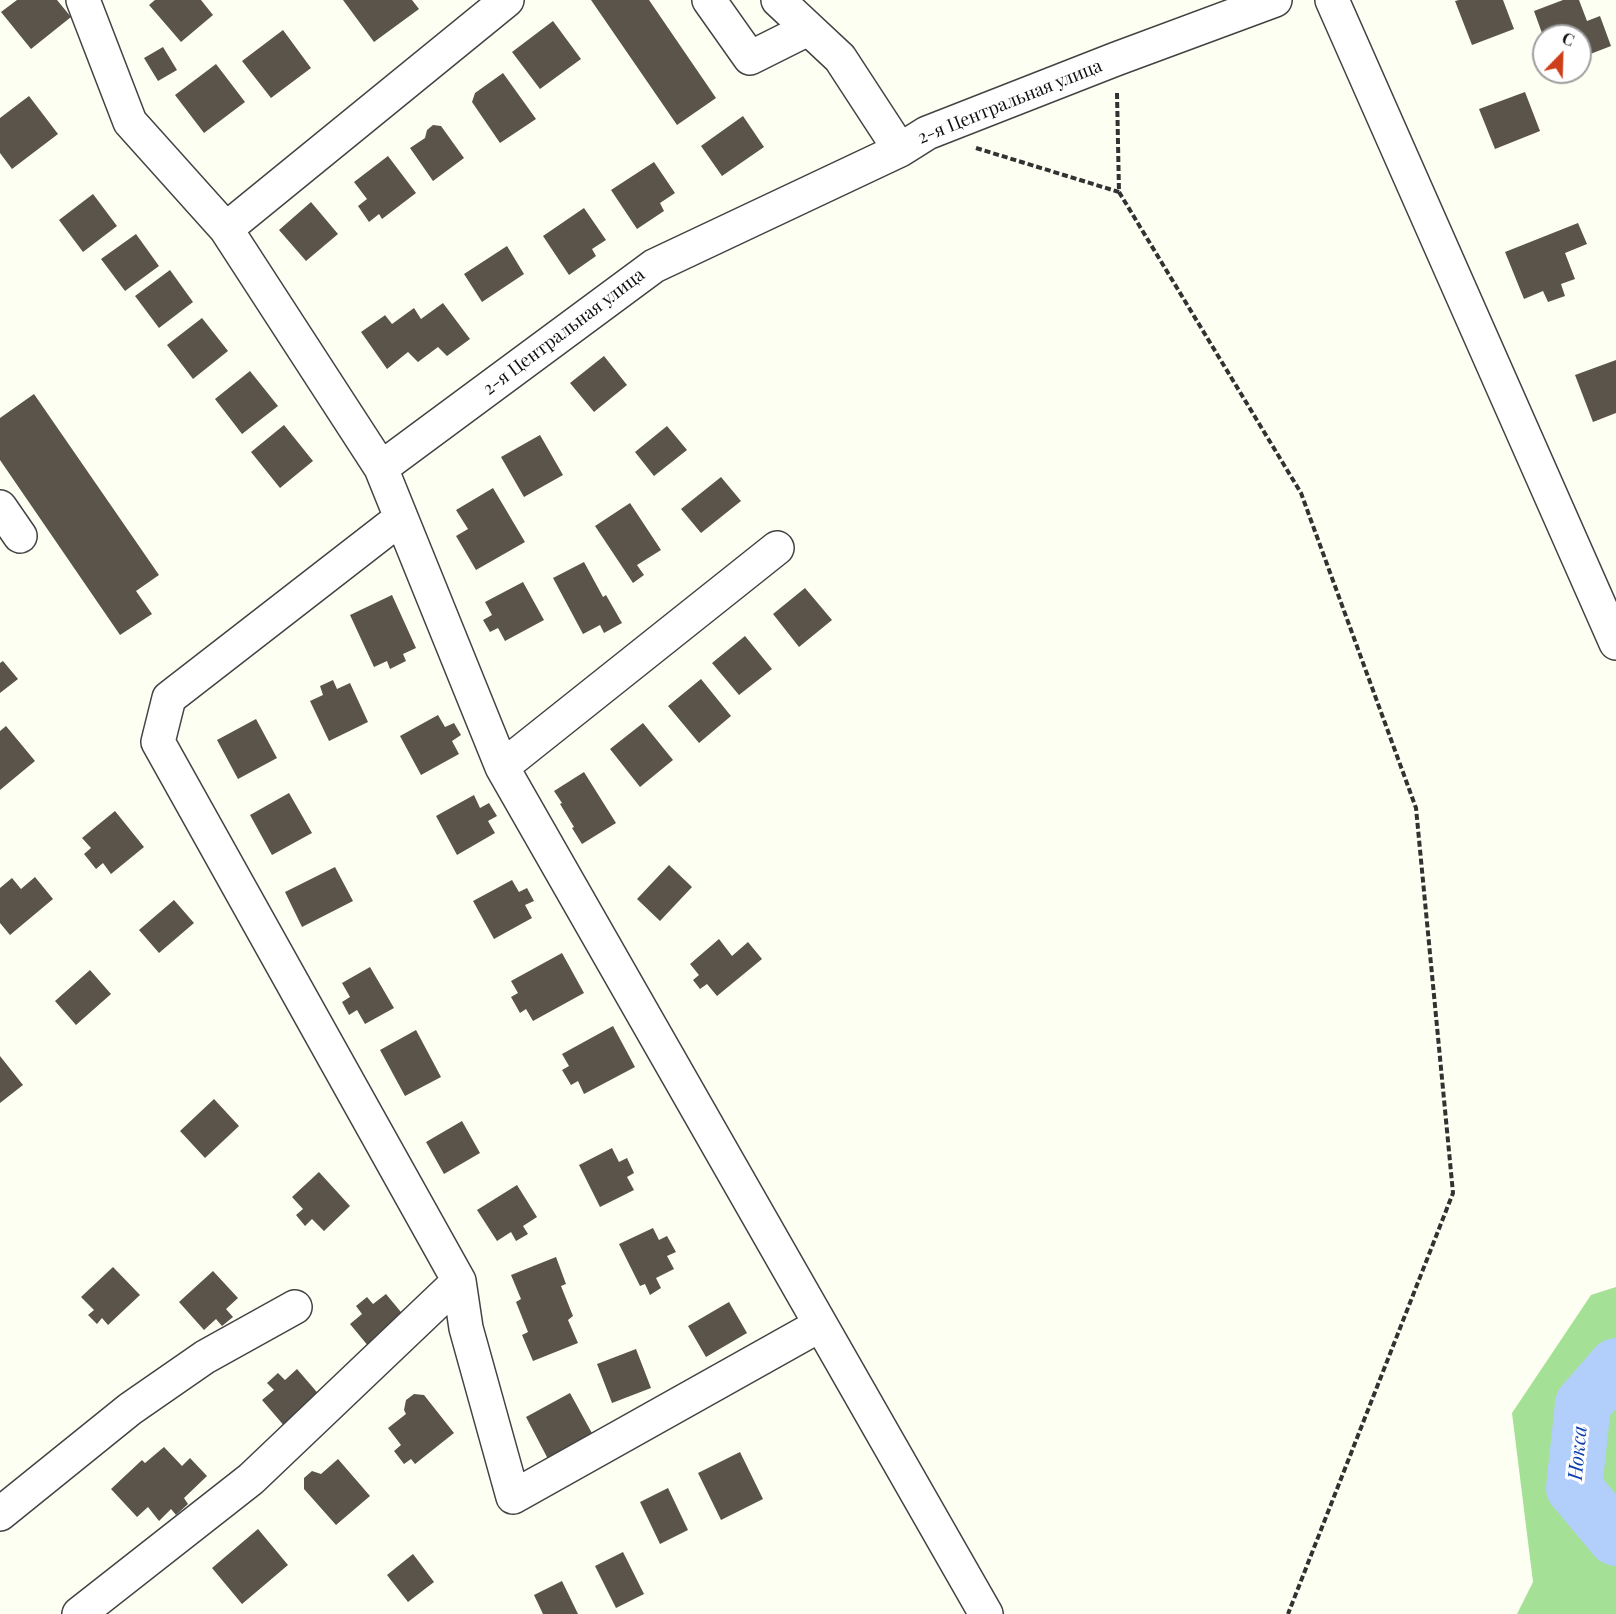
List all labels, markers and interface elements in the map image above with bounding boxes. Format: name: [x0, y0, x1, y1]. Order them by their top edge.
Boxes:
north arrow: [1532, 24, 1592, 84]
text: С: [1559, 27, 1578, 51]
street label: 2-я Центральная улица: [915, 55, 1105, 149]
street label: 2-я Центральная улица: [479, 264, 649, 400]
water label: Нокса: [1564, 1425, 1592, 1481]

